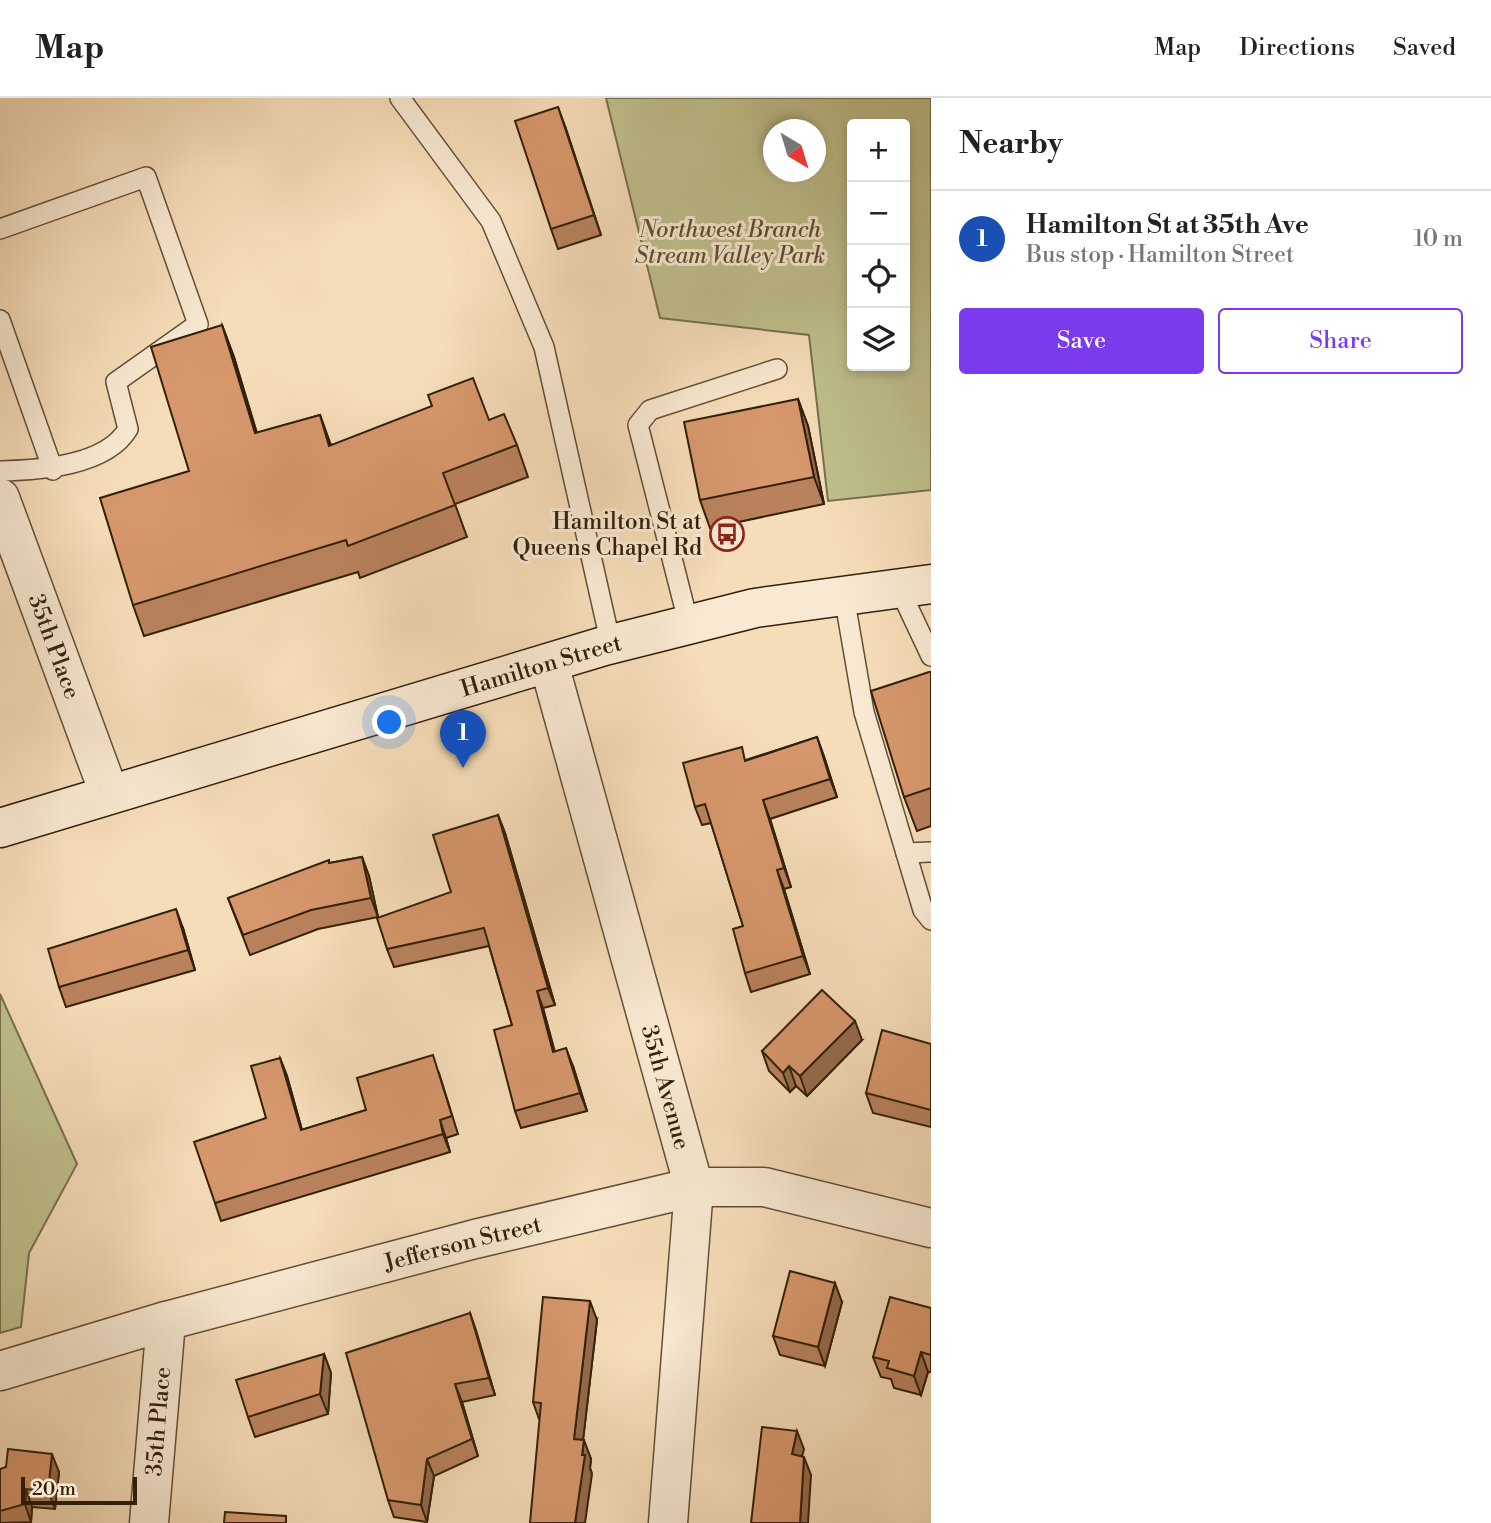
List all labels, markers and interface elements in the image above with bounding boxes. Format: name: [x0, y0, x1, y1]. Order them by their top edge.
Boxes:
text: Map: [35, 28, 104, 69]
text: Map: [1154, 33, 1201, 63]
text: Directions: [1239, 33, 1355, 63]
text: Saved: [1393, 33, 1456, 63]
north arrow: [763, 119, 826, 182]
map controls: [847, 119, 910, 371]
button: +: [847, 119, 910, 182]
text: Nearby: [959, 125, 1063, 163]
button: −: [847, 182, 910, 245]
text: Hamilton St at 35th Ave: [1026, 209, 1309, 241]
park label: Northwest Branch Stream Valley Park: [635, 216, 825, 270]
text: 1: [976, 225, 988, 253]
text: 10 m: [1414, 225, 1463, 253]
text: Bus stop · Hamilton Street: [1026, 241, 1294, 269]
button: locate: [847, 245, 910, 308]
button: layers: [847, 308, 910, 371]
button: Save: [959, 308, 1204, 374]
button: Share: [1218, 308, 1463, 374]
place label: Hamilton St at Queens Chapel Rd: [513, 508, 702, 562]
bus stop icon: Hamilton St at Queens Chapel Rd: [708, 515, 746, 553]
street label: 35th Place: [22, 590, 86, 703]
street label: Hamilton Street: [458, 629, 625, 703]
your location: [372, 705, 406, 739]
pin: 1: [440, 710, 486, 768]
street label: 35th Avenue: [635, 1022, 696, 1153]
street label: Jefferson Street: [380, 1211, 544, 1278]
street label: 35th Place: [140, 1366, 177, 1477]
scale bar: [21, 1474, 136, 1506]
text: 20 m: [32, 1477, 76, 1501]

